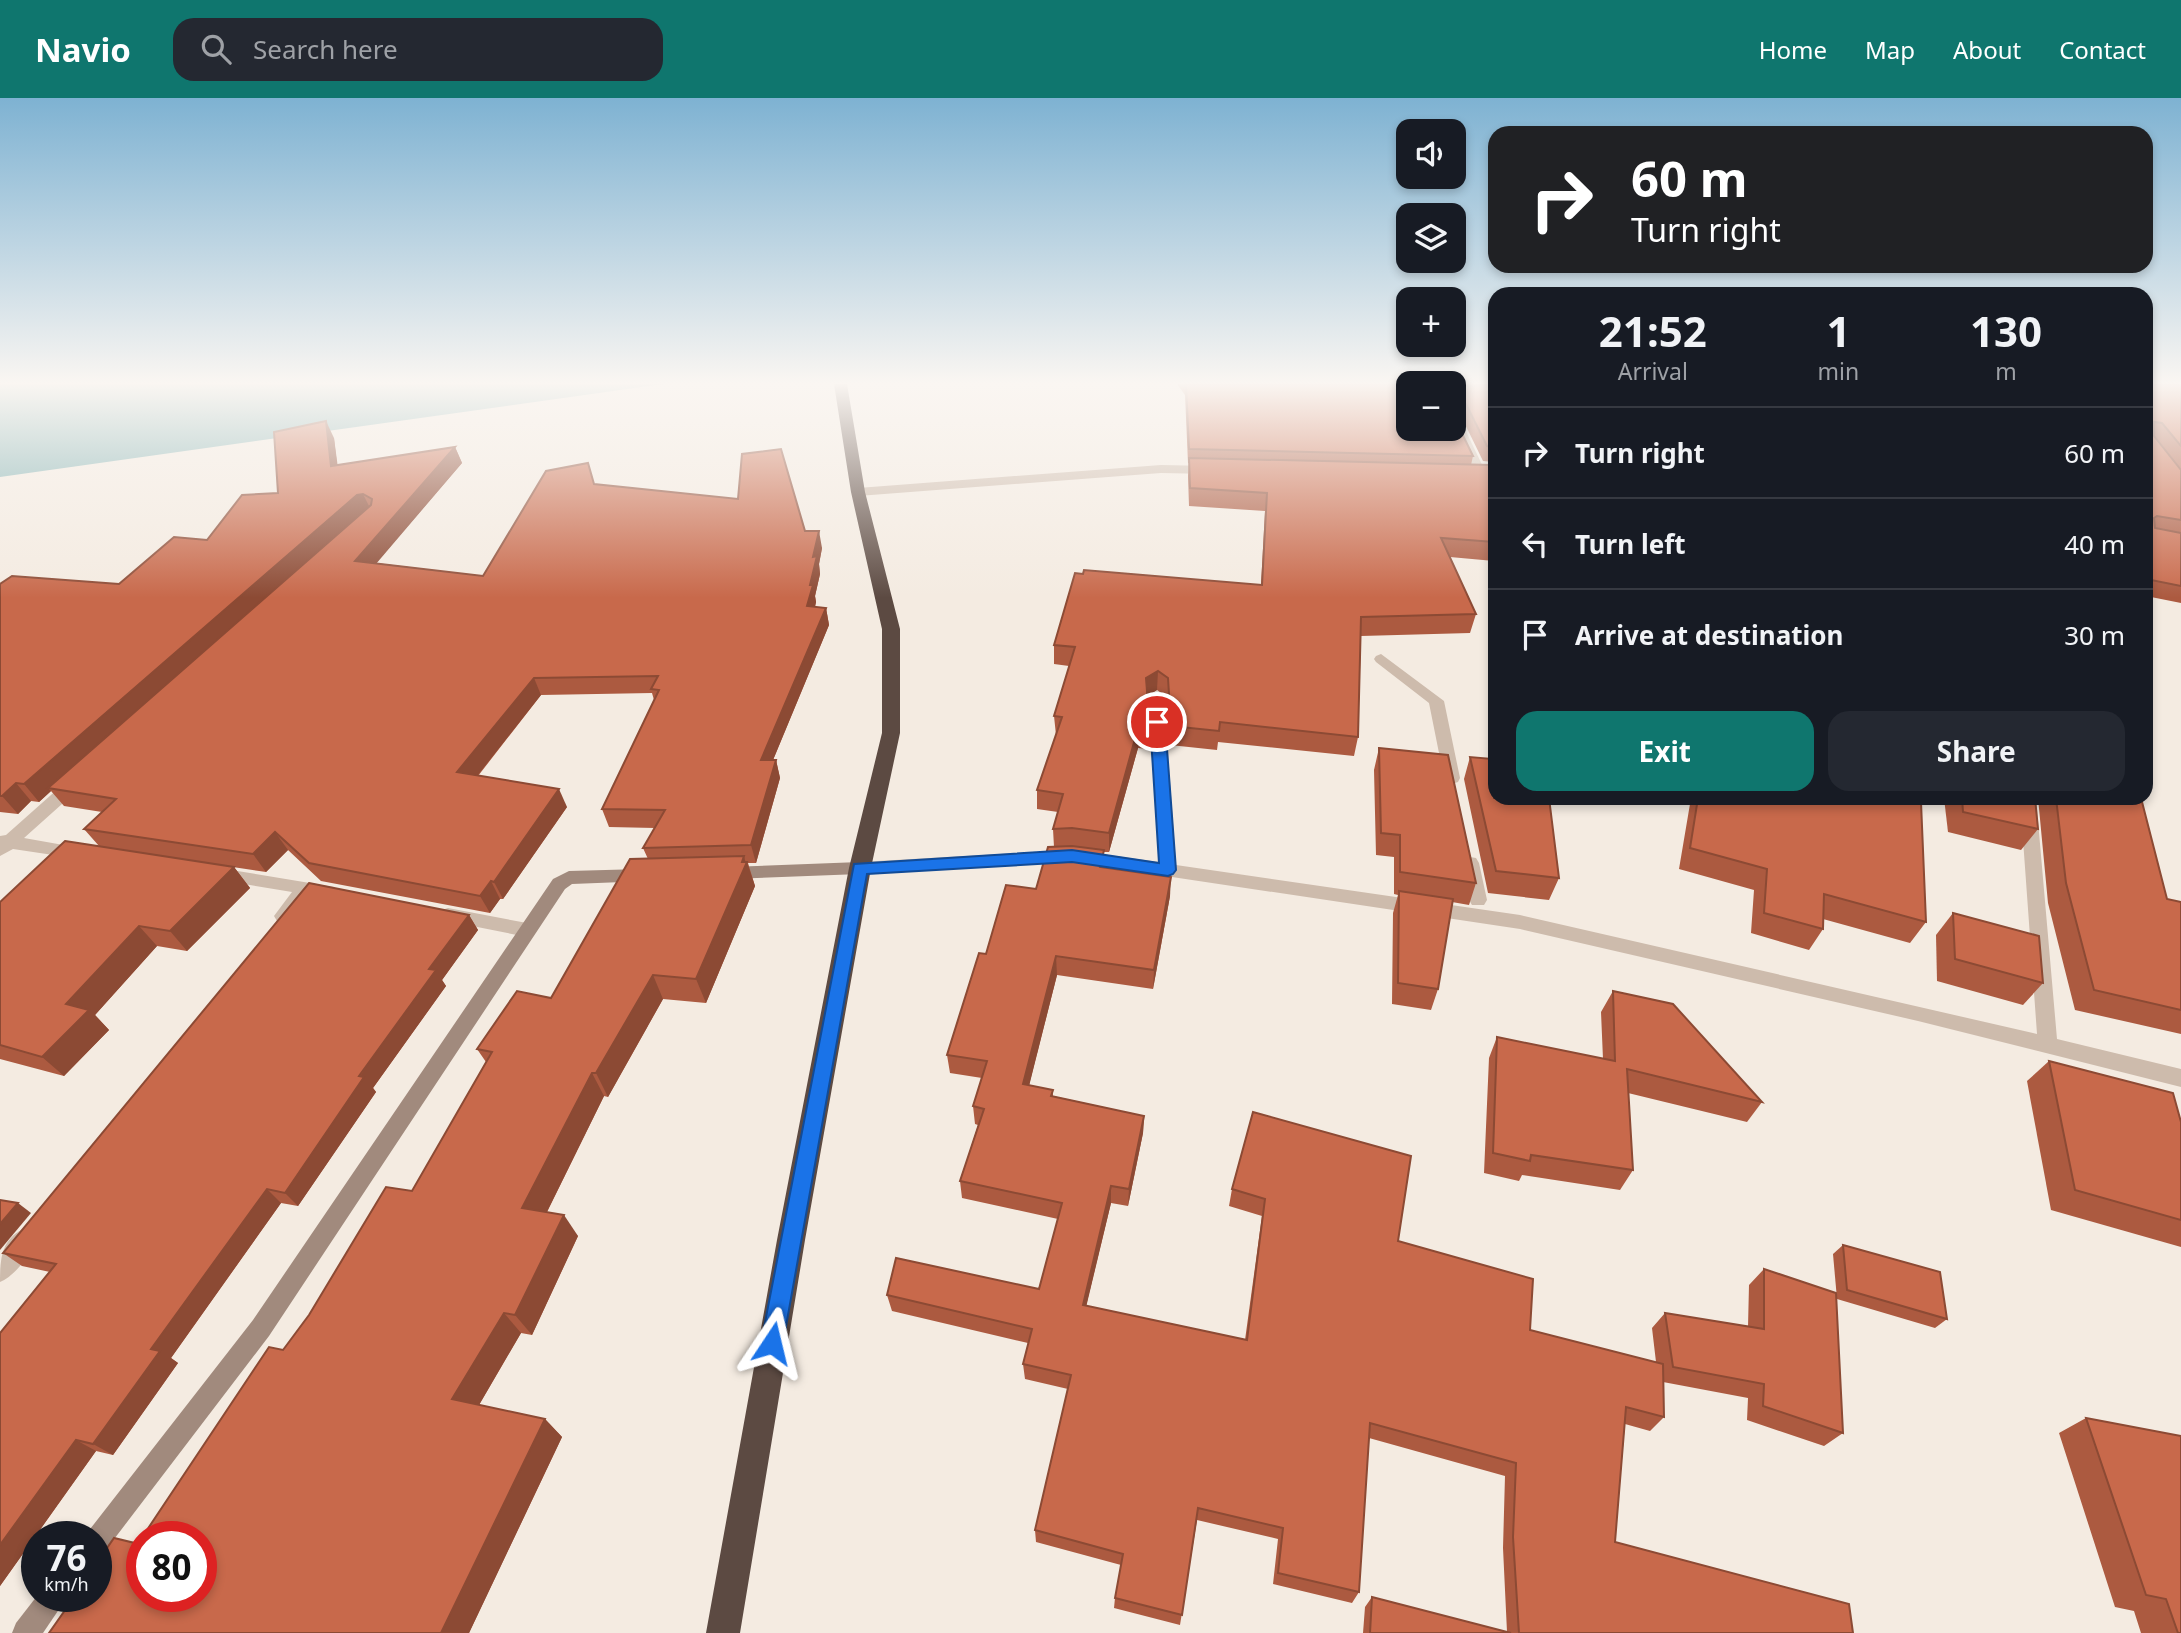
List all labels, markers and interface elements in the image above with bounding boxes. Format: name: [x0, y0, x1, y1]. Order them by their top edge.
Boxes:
search box: [173, 18, 663, 81]
text: Navio: [35, 27, 131, 72]
icon: search: [197, 30, 235, 68]
text: Search here: [253, 31, 398, 67]
text: Home: [1759, 33, 1827, 66]
text: Map: [1865, 33, 1915, 66]
text: About: [1953, 33, 2021, 66]
text: Contact: [2059, 33, 2146, 66]
map controls: [1396, 119, 1466, 441]
button: sound: [1396, 119, 1466, 189]
text: 60 m: [1631, 145, 1748, 211]
icon: right: [1516, 154, 1607, 245]
button: layers: [1396, 203, 1466, 273]
text: Turn right: [1631, 208, 1781, 251]
button: +: [1396, 287, 1466, 357]
text: 21:52: [1599, 302, 1707, 359]
text: 1: [1826, 302, 1850, 359]
text: 130: [1970, 302, 2042, 359]
text: Arrival: [1618, 355, 1688, 387]
text: min: [1818, 355, 1859, 387]
text: m: [1995, 355, 2017, 387]
button: −: [1396, 371, 1466, 441]
icon: right: [1516, 434, 1554, 472]
text: Turn right: [1575, 435, 1705, 471]
text: 60 m: [2064, 435, 2125, 471]
icon: left: [1516, 525, 1554, 563]
text: Turn left: [1575, 526, 1686, 562]
text: 40 m: [2064, 526, 2125, 562]
icon: arrive: [1516, 616, 1554, 654]
text: Arrive at destination: [1575, 617, 1844, 653]
text: 30 m: [2064, 617, 2125, 653]
pin: [1127, 692, 1187, 752]
icon: arrive: [1138, 703, 1176, 741]
button: Exit: [1516, 711, 1814, 791]
button: Share: [1828, 711, 2125, 791]
position arrow: [735, 1306, 809, 1380]
speed limit sign: 80: [126, 1521, 217, 1612]
text: 76: [46, 1534, 87, 1581]
text: km/h: [44, 1572, 89, 1596]

